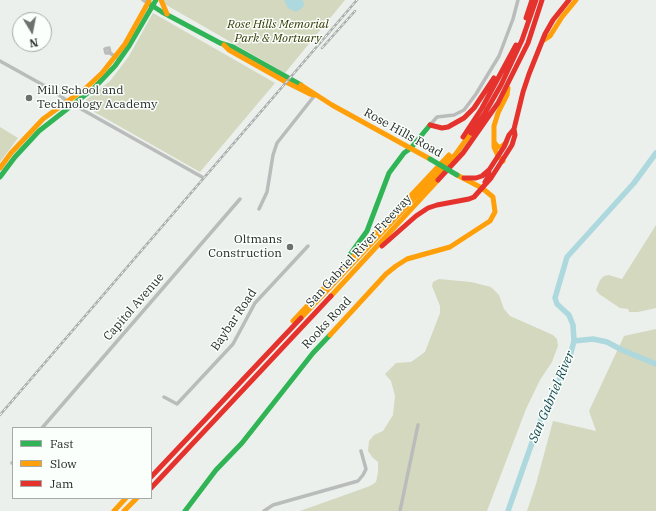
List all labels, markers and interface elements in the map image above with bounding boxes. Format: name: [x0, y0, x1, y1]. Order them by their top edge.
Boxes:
north arrow: [12, 12, 52, 52]
park label: Rose Hills Memorial Park & Mortuary: [227, 18, 329, 46]
text: N: [28, 35, 39, 50]
place label: Mill School and Technology Academy: [37, 84, 157, 112]
marker: Mill School and Technology Academy: [24, 93, 34, 103]
street label: Rose Hills Road: [361, 106, 445, 160]
street label: San Gabriel River Freeway: [303, 192, 415, 310]
place label: Oltmans Construction: [208, 233, 282, 261]
marker: Oltmans Construction: [285, 242, 295, 252]
street label: Capitol Avenue: [101, 270, 167, 344]
street label: Baybar Road: [208, 286, 260, 354]
street label: Rooks Road: [299, 294, 355, 352]
water label: San Gabriel River: [526, 349, 578, 445]
legend: [12, 427, 152, 499]
text: Fast: [50, 436, 74, 451]
text: Slow: [50, 456, 77, 471]
text: Jam: [50, 476, 73, 491]

